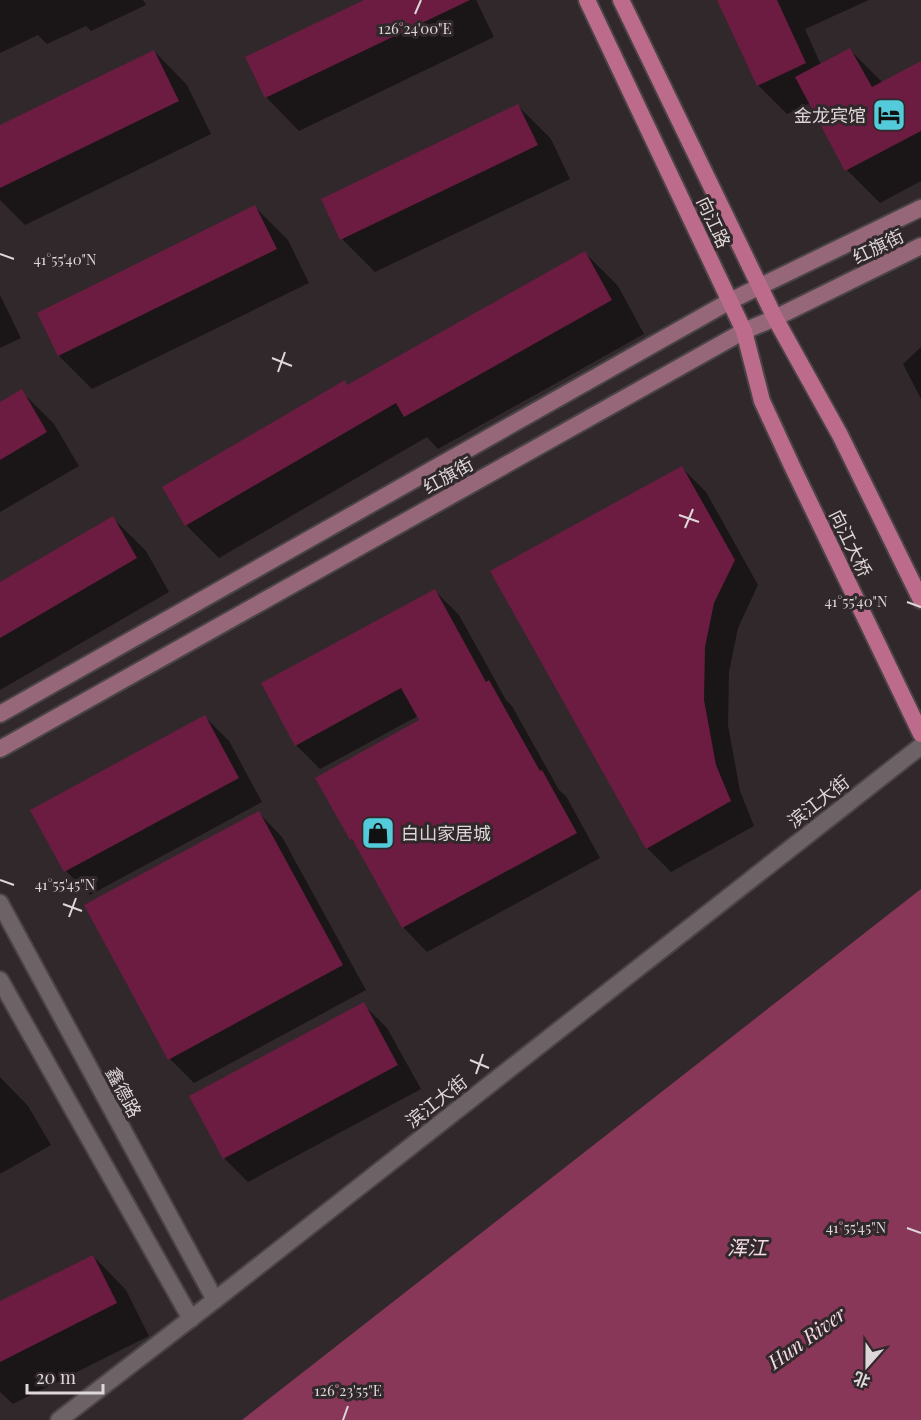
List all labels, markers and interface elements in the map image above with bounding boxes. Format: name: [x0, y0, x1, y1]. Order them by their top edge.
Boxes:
text: 126°24'00"E: [378, 18, 452, 38]
hotel icon: 金龙宾馆: [871, 97, 907, 133]
place label: 金龙宾馆: [794, 103, 866, 127]
street label: 向江路: [692, 192, 736, 252]
street label: 红旗街: [848, 223, 908, 269]
text: 41°55'40"N: [33, 249, 97, 269]
street label: 红旗街: [419, 451, 477, 499]
street label: 向江大桥: [824, 505, 878, 581]
text: 41°55'40"N: [824, 591, 888, 611]
street label: 滨江大街: [782, 769, 854, 833]
shop icon: 白山家居城: [360, 815, 396, 851]
place label: 白山家居城: [401, 821, 491, 845]
text: 41°55'45"N: [35, 874, 96, 894]
street label: 鑫德路: [101, 1063, 147, 1121]
street label: 滨江大街: [400, 1069, 472, 1133]
text: 41°55'45"N: [826, 1217, 887, 1237]
water label: 浑江: [727, 1233, 769, 1260]
water label: Hun River: [761, 1299, 852, 1375]
north arrow: [837, 1336, 897, 1396]
scale bar: [27, 1357, 104, 1395]
text: 20 m: [36, 1365, 76, 1389]
text: 北: [850, 1368, 873, 1393]
text: 126°23'55"E: [314, 1380, 382, 1400]

